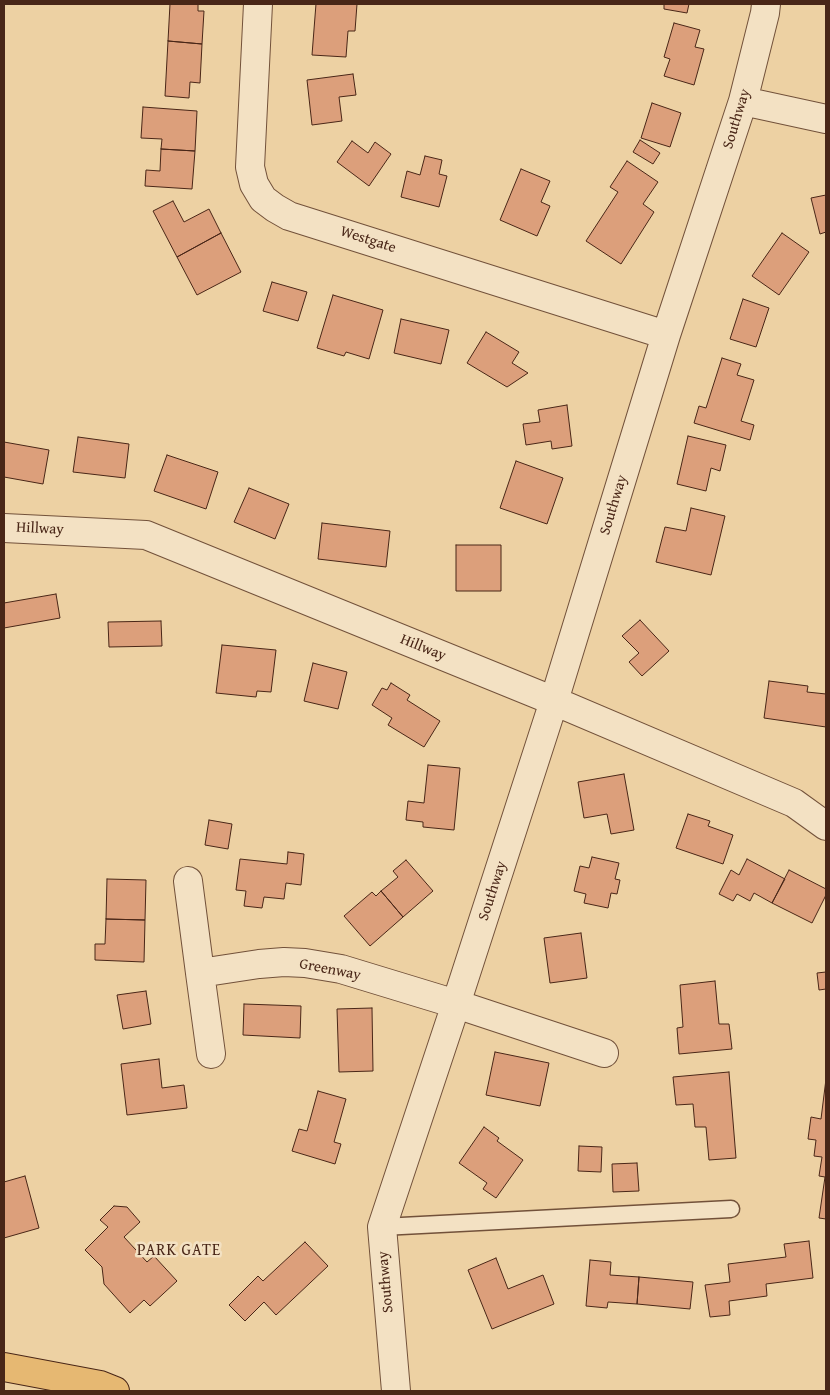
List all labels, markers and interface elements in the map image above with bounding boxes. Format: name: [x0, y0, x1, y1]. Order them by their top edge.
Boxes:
street label: Southway: [719, 87, 755, 151]
street label: Westgate: [338, 223, 398, 257]
street label: Southway: [596, 473, 632, 537]
street label: Hillway: [16, 519, 64, 539]
street label: Hillway: [398, 631, 448, 665]
street label: Southway: [475, 859, 511, 923]
street label: Greenway: [298, 955, 362, 985]
district label: PARK GATE: [136, 1241, 222, 1261]
street label: Southway: [374, 1250, 398, 1314]

